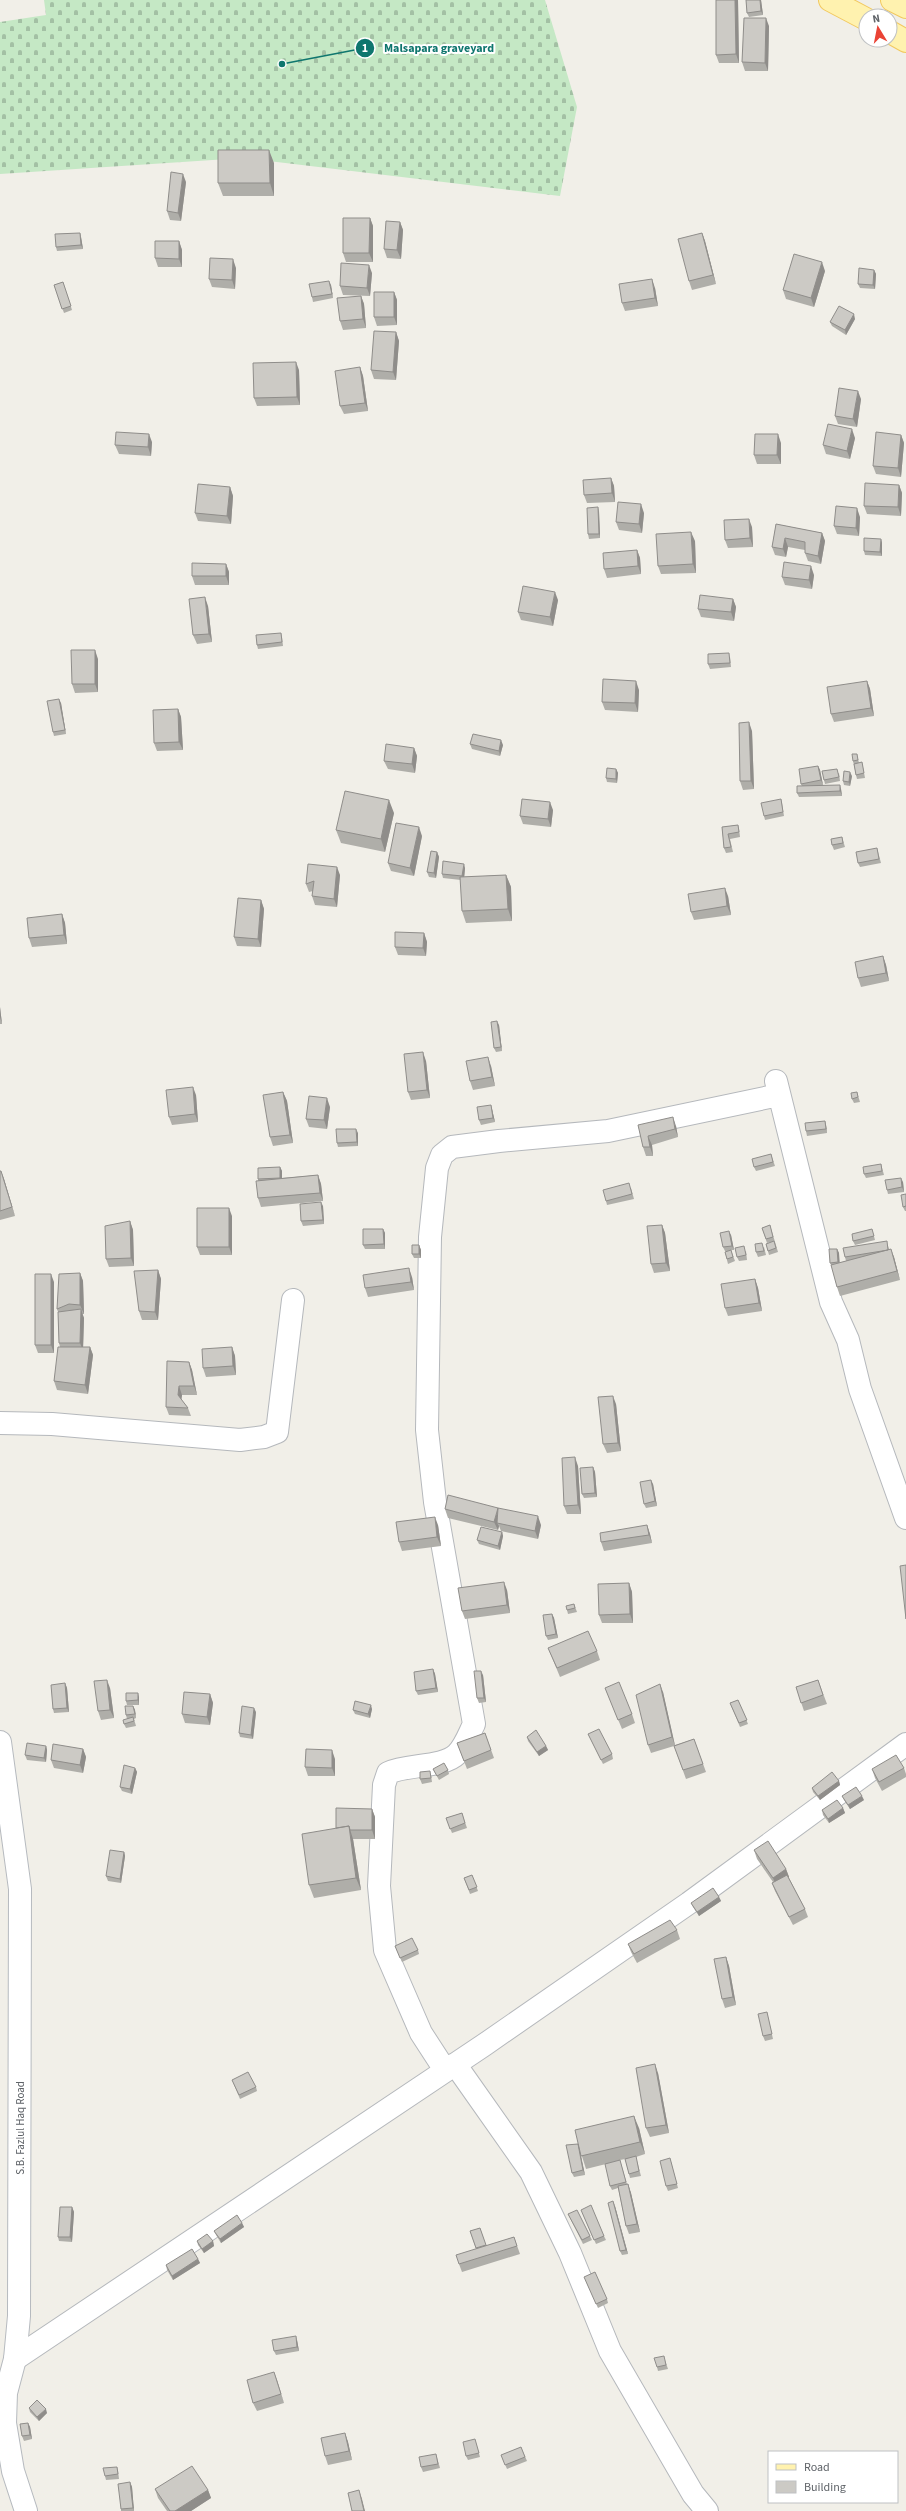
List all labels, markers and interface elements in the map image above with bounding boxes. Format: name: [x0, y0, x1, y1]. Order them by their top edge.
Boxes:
north arrow: [858, 8, 898, 48]
text: N: [871, 11, 881, 27]
callout: Malsapara graveyard: [355, 36, 502, 60]
text: 1: [362, 40, 368, 57]
text: Malsapara graveyard: [384, 40, 494, 57]
street label: S.B. Fazlul Haq Road: [13, 2081, 28, 2175]
legend: [768, 2451, 898, 2503]
text: Road: [804, 2459, 830, 2476]
text: Building: [804, 2479, 846, 2496]

